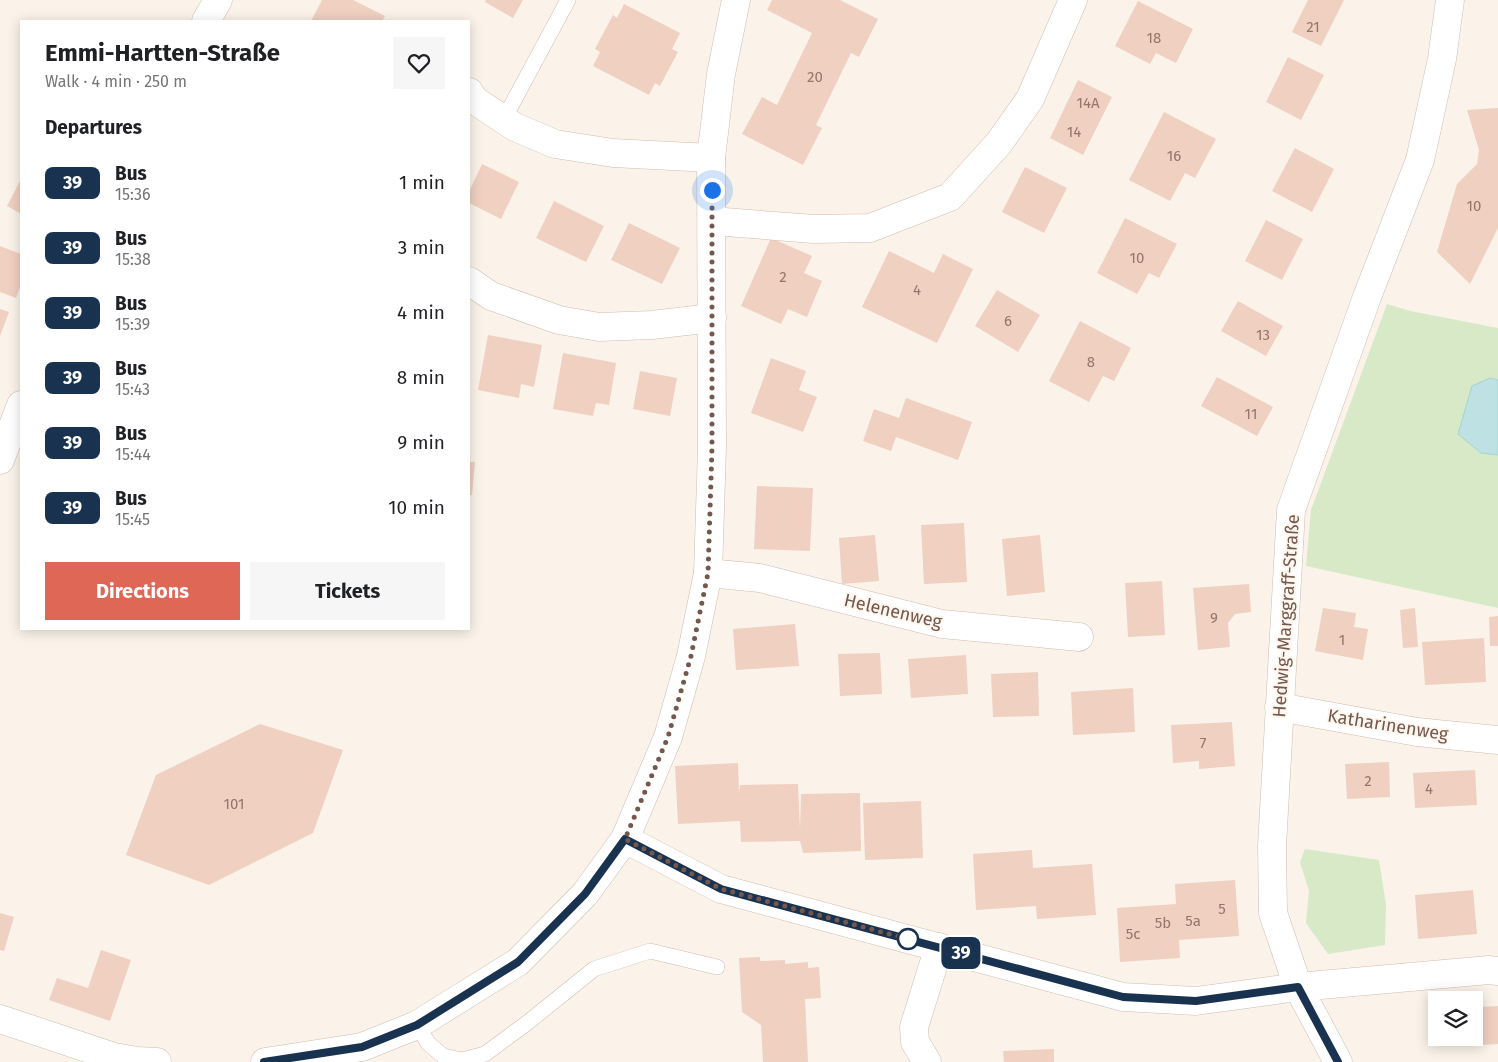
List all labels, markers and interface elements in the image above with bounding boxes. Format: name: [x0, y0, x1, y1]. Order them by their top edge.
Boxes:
house number: 21: [1306, 18, 1320, 36]
house number: 18: [1147, 29, 1161, 47]
button: heart: [393, 37, 445, 89]
text: Emmi-Hartten-Straße: [45, 39, 280, 67]
house number: 20: [807, 68, 823, 86]
text: Walk · 4 min · 250 m: [45, 72, 187, 91]
house number: 14A: [1076, 94, 1100, 112]
text: Departures: [45, 116, 142, 139]
house number: 14: [1067, 123, 1081, 141]
house number: 16: [1167, 147, 1181, 165]
text: Bus: [115, 162, 147, 185]
text: 1 min: [399, 171, 445, 194]
text: 39: [63, 172, 82, 194]
your location: [700, 178, 725, 203]
text: 15:36: [115, 185, 150, 204]
house number: 10: [1467, 197, 1481, 215]
text: Bus: [115, 227, 147, 250]
text: 3 min: [398, 236, 445, 259]
text: 39: [63, 237, 82, 259]
house number: 10: [1130, 249, 1144, 267]
text: 15:38: [115, 250, 151, 269]
house number: 2: [779, 268, 787, 286]
house number: 4: [913, 281, 921, 299]
text: Bus: [115, 292, 147, 315]
text: 4 min: [397, 301, 445, 324]
text: 39: [63, 302, 82, 324]
house number: 6: [1004, 312, 1012, 330]
text: 15:39: [115, 315, 150, 334]
house number: 13: [1256, 326, 1270, 344]
house number: 8: [1087, 353, 1095, 371]
text: Bus: [115, 357, 147, 380]
text: 8 min: [397, 366, 445, 389]
text: 39: [63, 367, 82, 389]
text: 15:43: [115, 380, 150, 399]
house number: 11: [1245, 405, 1257, 423]
text: Bus: [115, 422, 147, 445]
text: 9 min: [397, 431, 445, 454]
text: 39: [63, 432, 82, 454]
text: 15:44: [115, 445, 151, 464]
text: Bus: [115, 487, 147, 510]
text: 10 min: [388, 496, 445, 519]
text: 39: [63, 497, 82, 519]
text: 15:45: [115, 510, 150, 529]
street label: Hedwig-Marggraff-Straße: [1268, 514, 1304, 718]
button: Directions: [45, 562, 240, 620]
button: Tickets: [250, 562, 445, 620]
street label: Helenenweg: [842, 589, 945, 633]
house number: 9: [1210, 609, 1218, 627]
house number: 1: [1339, 631, 1345, 649]
street label: Katharinenweg: [1326, 705, 1451, 746]
house number: 7: [1200, 734, 1207, 752]
house number: 2: [1364, 772, 1372, 790]
house number: 4: [1425, 780, 1433, 798]
house number: 101: [224, 795, 245, 813]
house number: 5: [1218, 900, 1226, 918]
house number: 5a: [1185, 912, 1201, 930]
house number: 5b: [1155, 914, 1171, 932]
house number: 5c: [1126, 925, 1140, 943]
unlabelled marker: [897, 928, 919, 950]
line badge: 39: [938, 937, 984, 969]
text: 39: [951, 942, 971, 964]
map controls: [1428, 991, 1483, 1046]
button: layers: [1428, 991, 1483, 1046]

